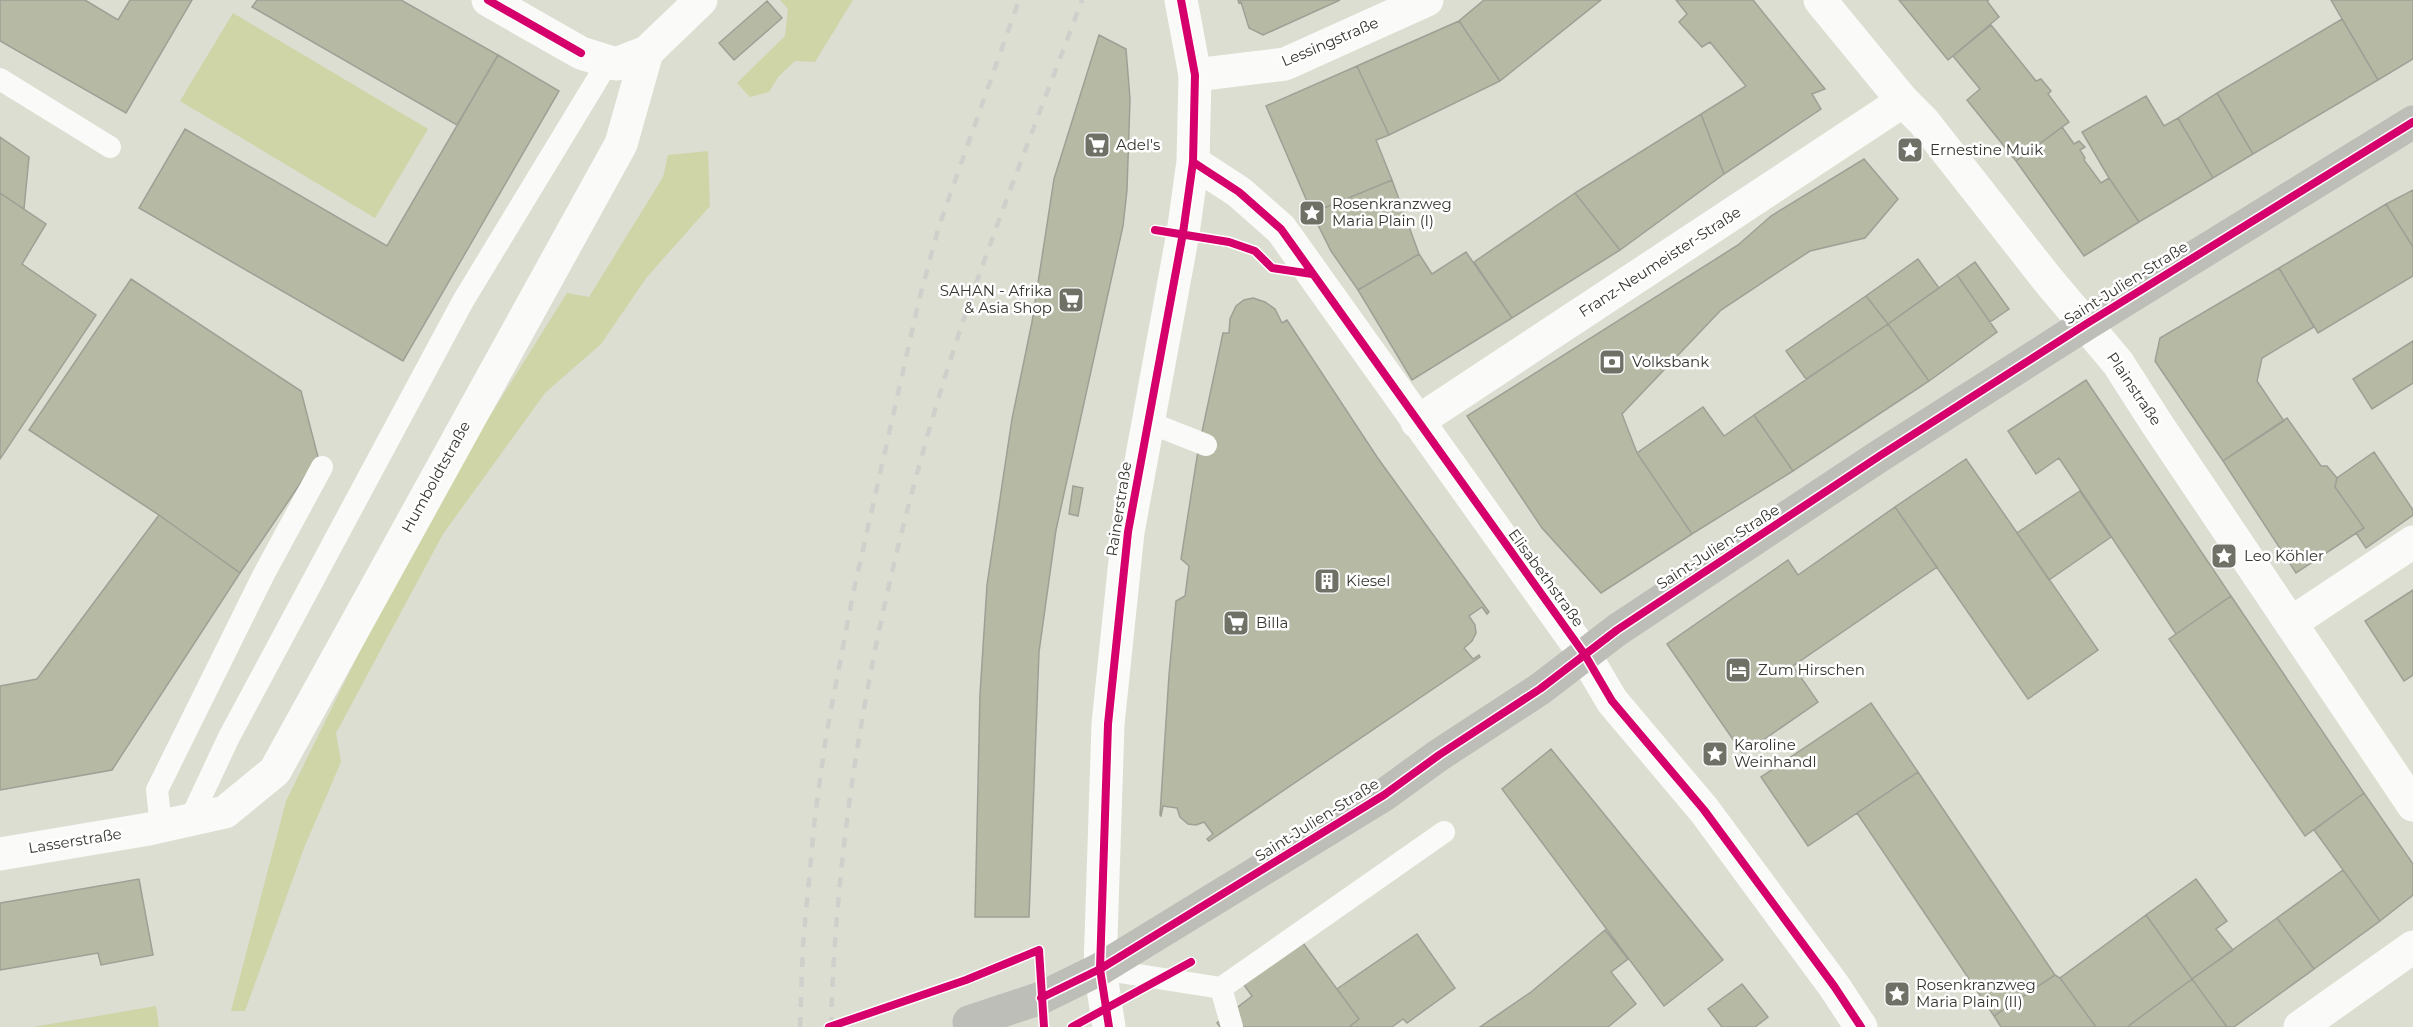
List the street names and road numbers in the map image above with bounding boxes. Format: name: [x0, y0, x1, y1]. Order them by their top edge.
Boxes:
street label: Lessingstraße: [1278, 13, 1381, 71]
street label: Franz-Neumeister-Straße: [1575, 202, 1744, 321]
street label: Saint-Julien-Straße: [2060, 237, 2191, 328]
street label: Plainstraße: [2103, 348, 2166, 429]
street label: Humboldtstraße: [397, 418, 474, 536]
street label: Rainerstraße: [1102, 460, 1135, 558]
street label: Saint-Julien-Straße: [1653, 500, 1783, 593]
street label: Elisabethstraße: [1504, 525, 1588, 630]
street label: Saint-Julien-Straße: [1251, 774, 1382, 865]
street label: Lasserstraße: [27, 824, 123, 857]

